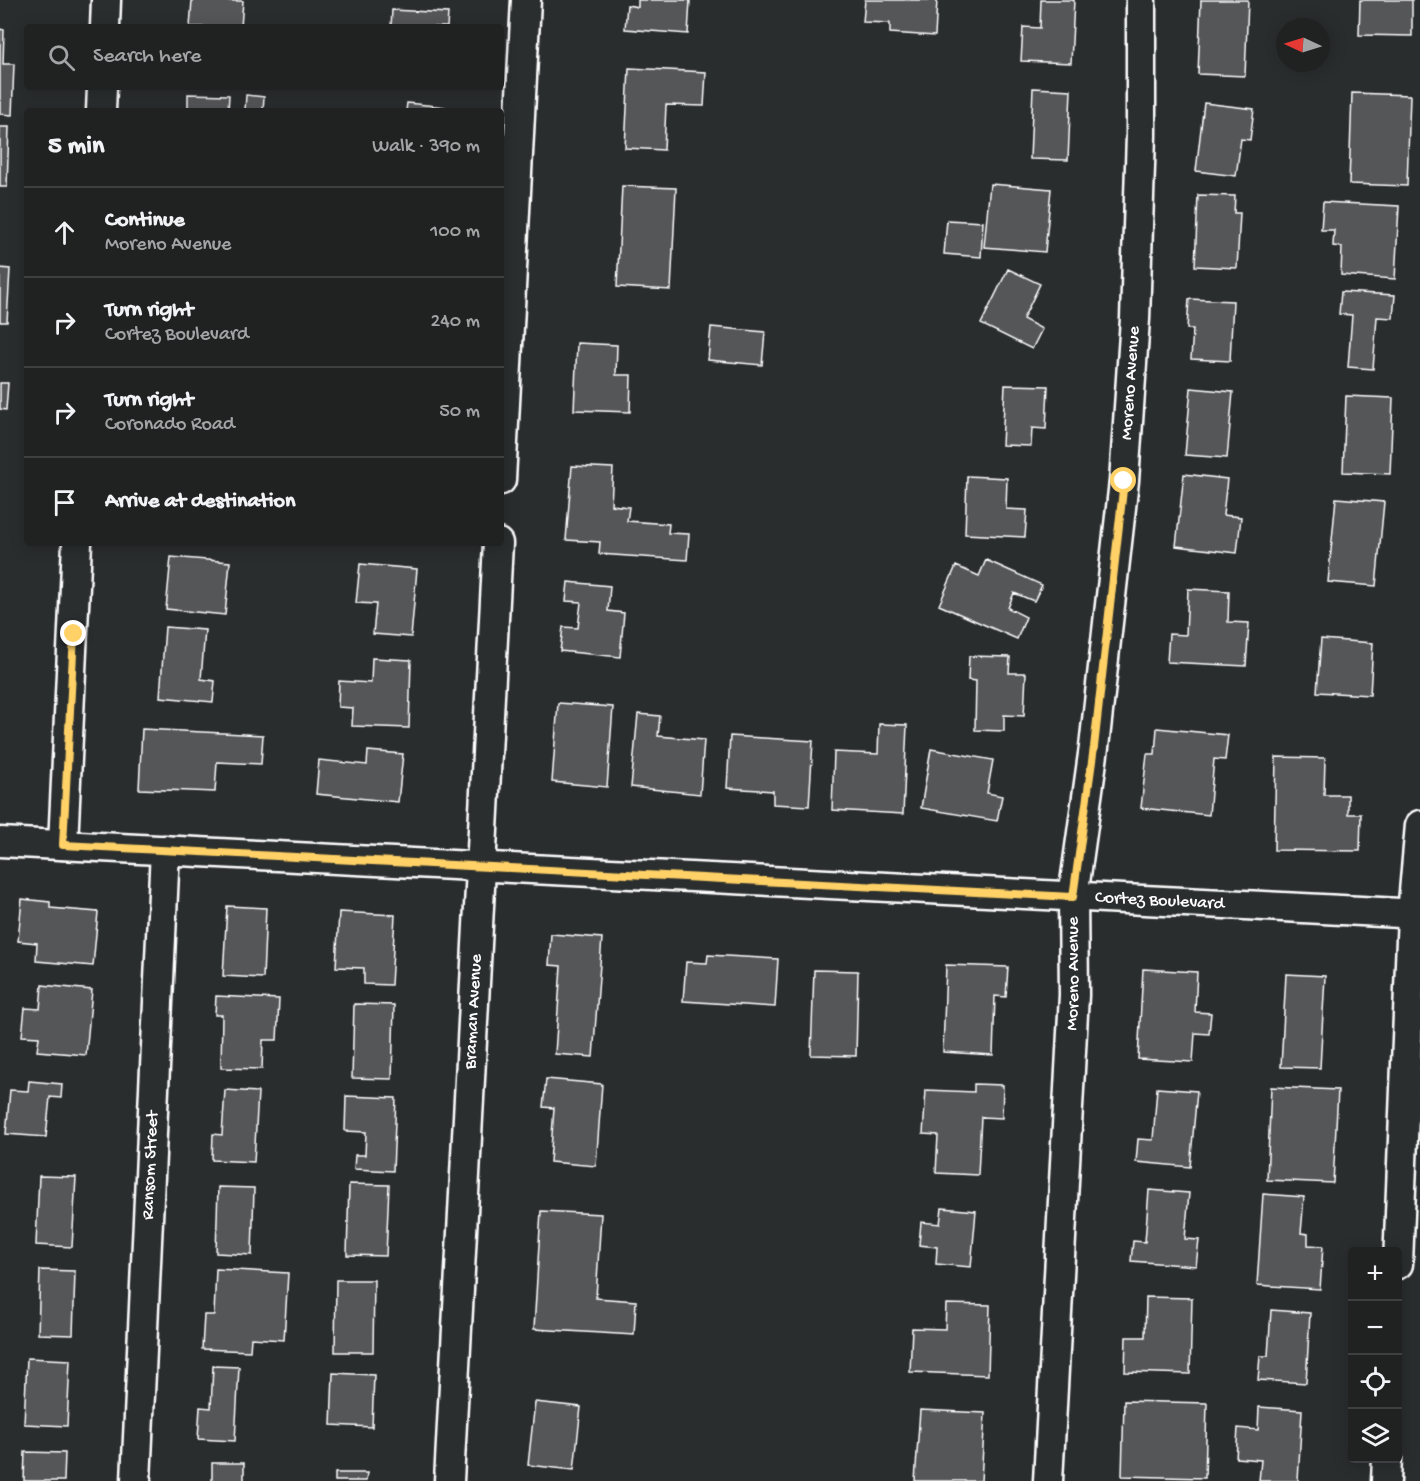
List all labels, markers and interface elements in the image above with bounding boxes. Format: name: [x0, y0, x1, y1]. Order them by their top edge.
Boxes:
north arrow: [1276, 18, 1330, 72]
search box: [24, 24, 504, 90]
icon: search: [45, 41, 78, 74]
text: Search here: [93, 44, 201, 70]
text: 5 min: [48, 132, 104, 163]
text: Walk · 390 m: [372, 136, 480, 159]
text: Continue: [105, 208, 185, 234]
icon: ahead: [48, 216, 81, 249]
text: 100 m: [430, 221, 480, 244]
text: Moreno Avenue: [105, 234, 231, 257]
text: Turn right: [105, 298, 193, 324]
icon: right: [48, 306, 81, 339]
text: 240 m: [430, 311, 480, 334]
text: Cortez Boulevard: [105, 324, 249, 347]
street label: Moreno Avenue: [1116, 325, 1145, 441]
text: Turn right: [105, 388, 193, 414]
icon: right: [48, 396, 81, 429]
text: 50 m: [439, 401, 480, 424]
text: Coronado Road: [105, 414, 235, 437]
route start: [1110, 467, 1136, 493]
icon: arrive: [48, 486, 81, 519]
text: Arrive at destination: [105, 489, 295, 515]
route end: [60, 620, 86, 646]
street label: Cortez Boulevard: [1094, 887, 1226, 915]
street label: Moreno Avenue: [1062, 916, 1085, 1031]
street label: Braman Avenue: [460, 953, 487, 1071]
street label: Ransom Street: [138, 1109, 164, 1220]
map controls: [1348, 1247, 1402, 1463]
button: +: [1348, 1247, 1402, 1301]
button: −: [1348, 1301, 1402, 1355]
button: locate: [1348, 1355, 1402, 1409]
button: layers: [1348, 1409, 1402, 1463]

